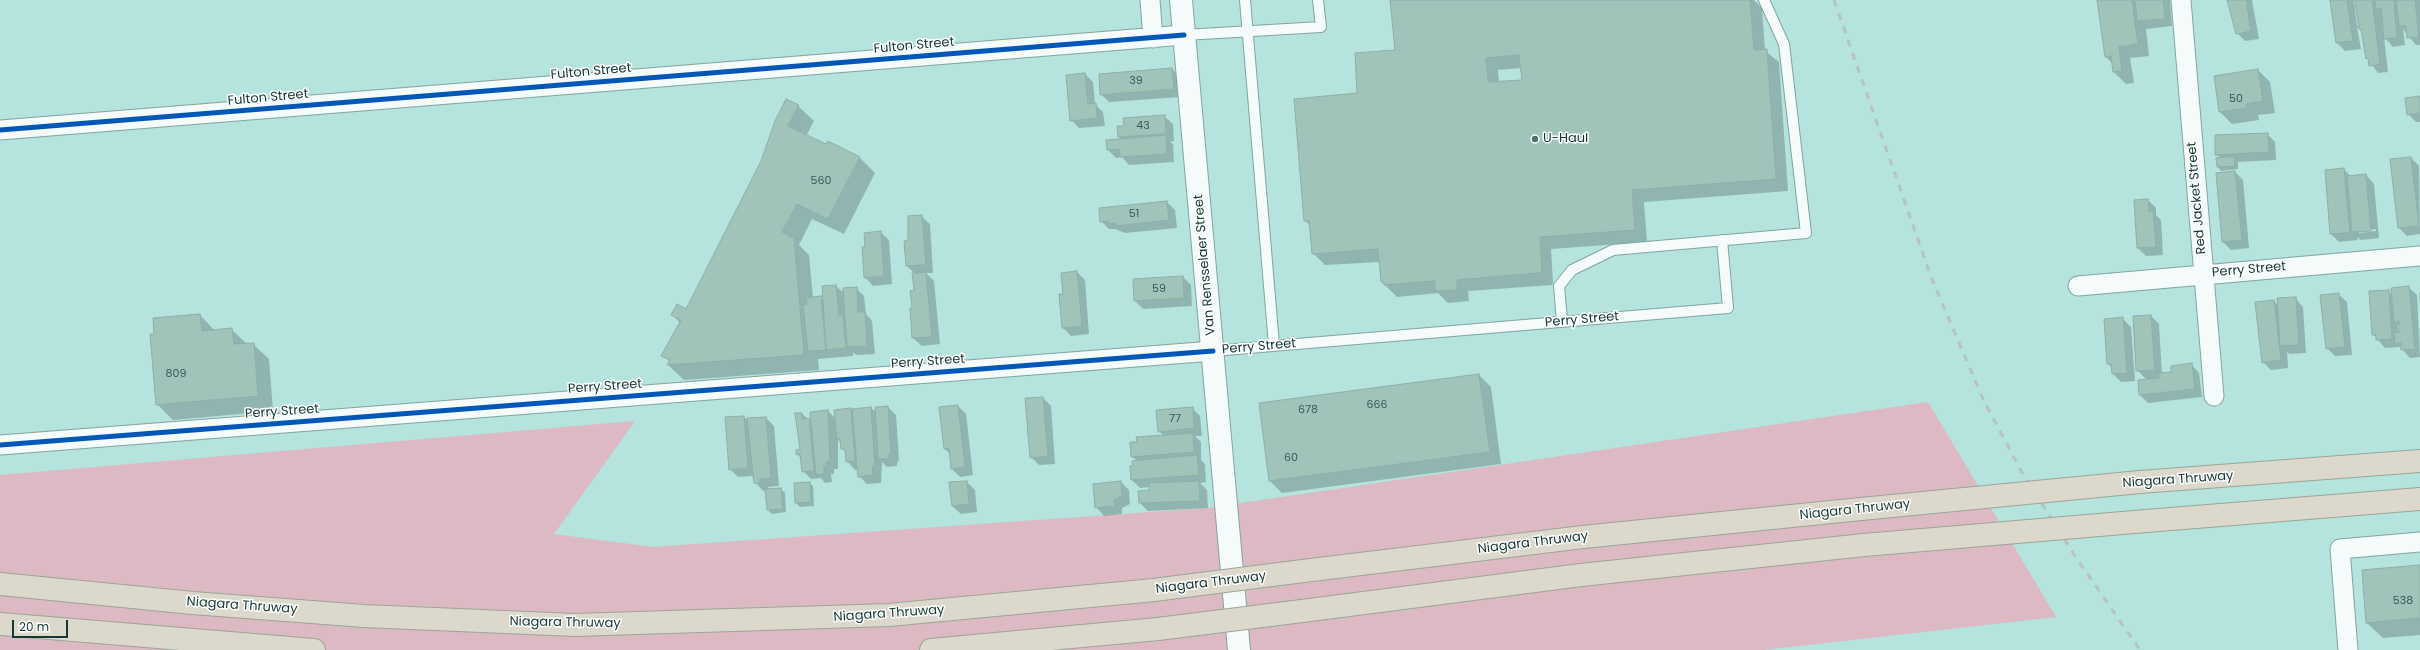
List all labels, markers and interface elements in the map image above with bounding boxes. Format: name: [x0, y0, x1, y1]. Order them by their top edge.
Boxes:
street label: Fulton Street: [873, 35, 955, 57]
street label: Fulton Street: [550, 61, 632, 83]
house number: 39: [1129, 74, 1143, 88]
street label: Fulton Street: [227, 87, 309, 109]
house number: 50: [2229, 92, 2243, 106]
house number: 43: [1136, 119, 1150, 133]
place label: U-Haul: [1543, 131, 1588, 147]
marker: U-Haul: [1530, 134, 1540, 144]
street label: Red Jacket Street: [2184, 141, 2210, 255]
house number: 560: [811, 174, 831, 188]
street label: Van Rensselaer Street: [1191, 194, 1219, 336]
house number: 51: [1129, 207, 1139, 221]
street label: Perry Street: [2211, 259, 2287, 281]
house number: 59: [1152, 282, 1166, 296]
street label: Perry Street: [1544, 309, 1620, 331]
street label: Perry Street: [1221, 336, 1297, 358]
street label: Perry Street: [890, 352, 966, 372]
house number: 809: [166, 367, 186, 381]
street label: Perry Street: [567, 377, 643, 397]
house number: 666: [1367, 398, 1387, 412]
street label: Perry Street: [244, 402, 320, 422]
house number: 678: [1298, 403, 1318, 417]
house number: 77: [1169, 412, 1181, 426]
house number: 60: [1284, 451, 1298, 465]
street label: Niagara Thruway: [2122, 468, 2234, 492]
street label: Niagara Thruway: [1799, 496, 1911, 524]
street label: Niagara Thruway: [1477, 528, 1589, 558]
street label: Niagara Thruway: [1155, 568, 1267, 598]
street label: Niagara Thruway: [186, 594, 298, 618]
house number: 538: [2393, 594, 2413, 608]
street label: Niagara Thruway: [833, 602, 945, 626]
scale bar: [14, 612, 70, 638]
street label: Niagara Thruway: [509, 614, 621, 632]
text: 20 m: [19, 618, 49, 635]

